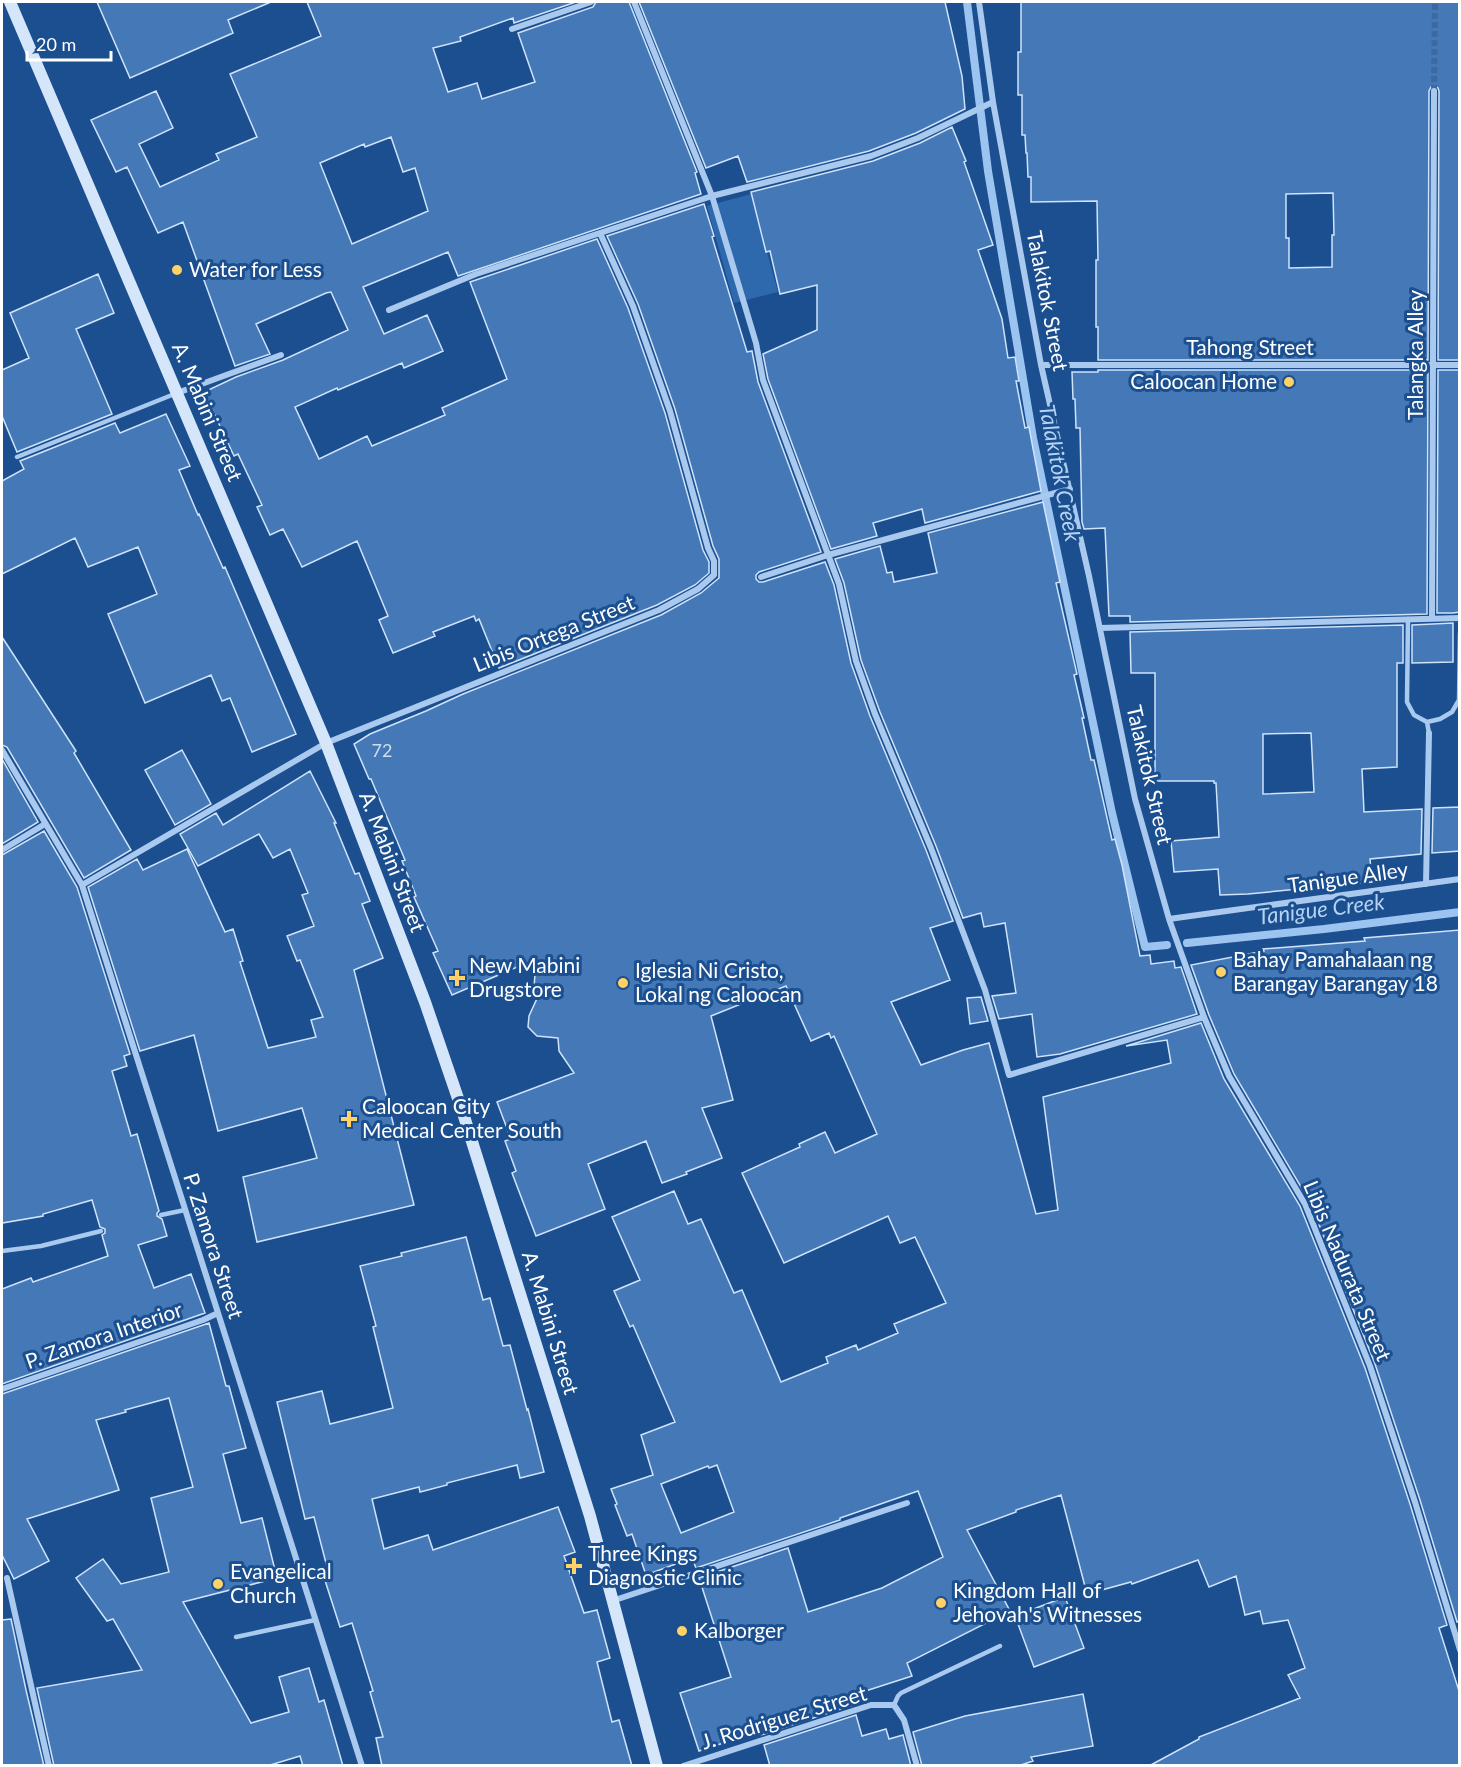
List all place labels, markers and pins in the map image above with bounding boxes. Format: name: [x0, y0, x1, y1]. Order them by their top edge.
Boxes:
place label: Water for Less: [189, 256, 322, 281]
marker: Water for Less: [170, 263, 184, 277]
place label: Caloocan Home: [1130, 368, 1277, 393]
marker: Caloocan Home: [1282, 375, 1296, 389]
place label: Bahay Pamahalaan ng Barangay Barangay 18: [1233, 946, 1438, 995]
place label: New Mabini Drugstore: [469, 952, 580, 1001]
place label: Iglesia Ni Cristo, Lokal ng Caloocan: [635, 957, 802, 1006]
marker: Bahay Pamahalaan ng Barangay Barangay 18: [1214, 965, 1228, 979]
marker: New Mabini Drugstore: [450, 971, 464, 985]
marker: Iglesia Ni Cristo, Lokal ng Caloocan: [616, 976, 630, 990]
place label: Caloocan City Medical Center South: [362, 1093, 562, 1142]
marker: Caloocan City Medical Center South: [340, 1110, 358, 1128]
place label: Three Kings Diagnostic Clinic: [588, 1540, 742, 1589]
marker: Three Kings Diagnostic Clinic: [565, 1557, 583, 1575]
place label: Evangelical Church: [230, 1558, 332, 1607]
marker: Evangelical Church: [211, 1577, 225, 1591]
place label: Kingdom Hall of Jehovah's Witnesses: [953, 1577, 1142, 1626]
marker: Kingdom Hall of Jehovah's Witnesses: [934, 1596, 948, 1610]
place label: Kalborger: [694, 1617, 784, 1642]
marker: Kalborger: [675, 1624, 689, 1638]

